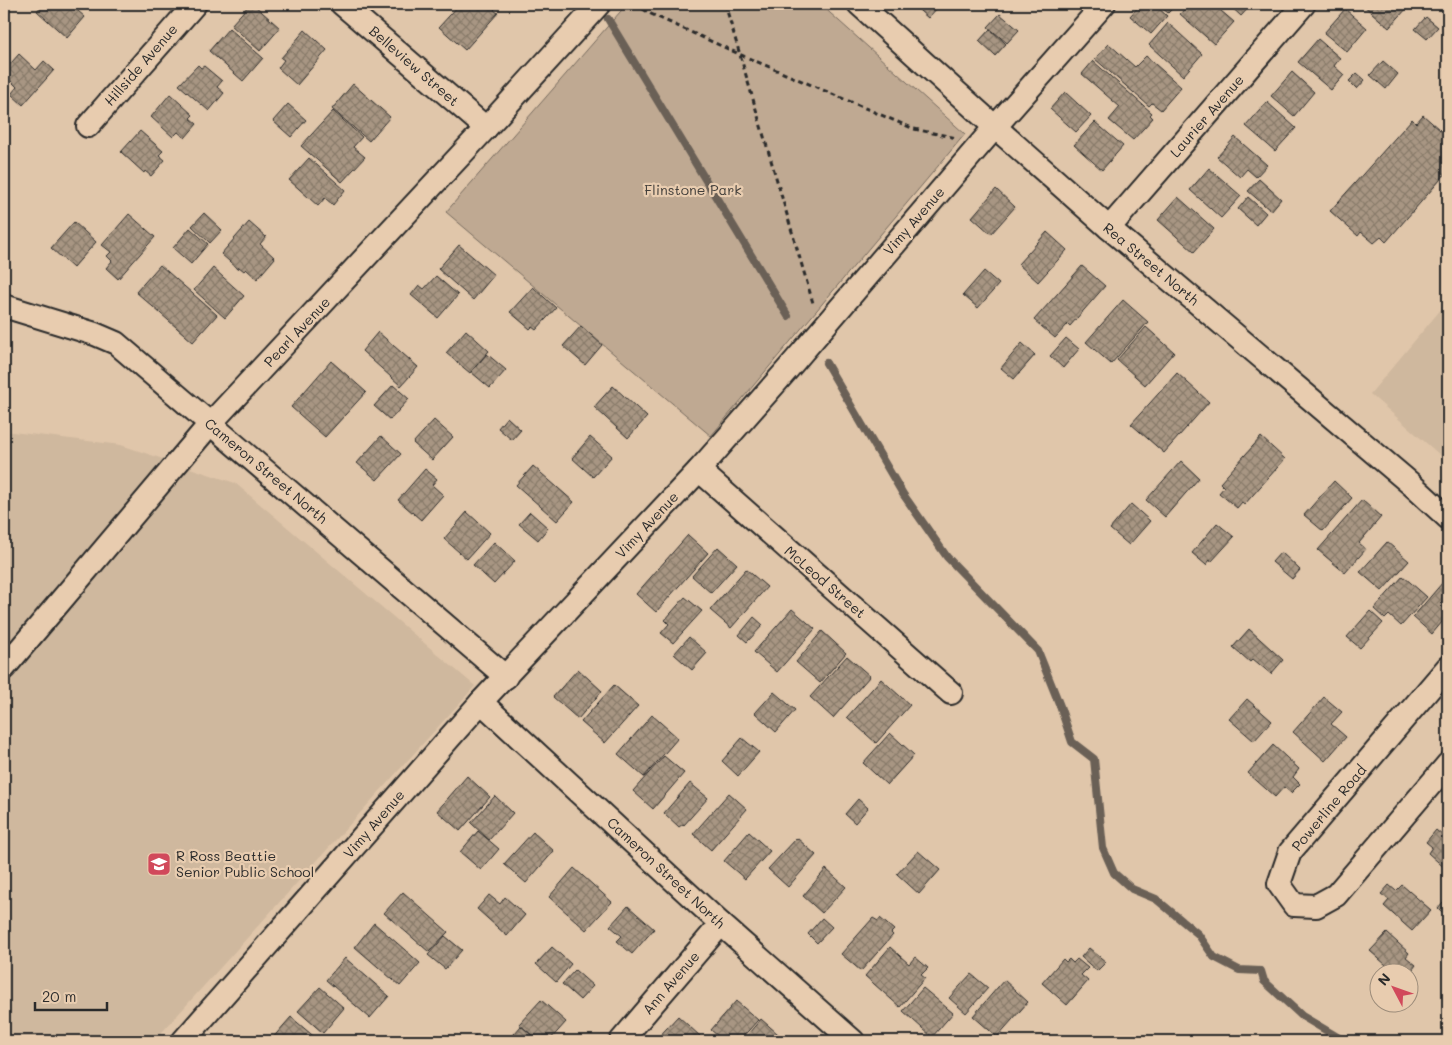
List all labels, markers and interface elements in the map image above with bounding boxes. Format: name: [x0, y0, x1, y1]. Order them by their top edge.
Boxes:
street label: Hillside Avenue: [100, 20, 182, 110]
street label: Belleview Street: [365, 21, 463, 110]
street label: Laurier Avenue: [1165, 70, 1248, 161]
park label: Flinstone Park: [644, 180, 742, 199]
street label: Vimy Avenue: [879, 182, 949, 259]
street label: Rea Street North: [1099, 218, 1203, 309]
street label: Pearl Avenue: [259, 292, 334, 371]
street label: Cameron Street North: [201, 414, 332, 528]
street label: Vimy Avenue: [611, 487, 682, 562]
street label: McLeod Street: [781, 541, 870, 622]
street label: Powerline Road: [1287, 761, 1370, 855]
street label: Vimy Avenue: [339, 785, 409, 862]
street label: Cameron Street North: [603, 813, 730, 932]
place label: R Ross Beattie Senior Public School: [176, 846, 314, 881]
school or university icon: R Ross Beattie Senior Public School: [146, 851, 172, 877]
street label: Ann Avenue: [638, 947, 703, 1018]
north arrow: [1370, 962, 1420, 1012]
text: N: [1373, 969, 1394, 989]
scale bar: [35, 980, 108, 1012]
text: 20 m: [42, 986, 76, 1006]

